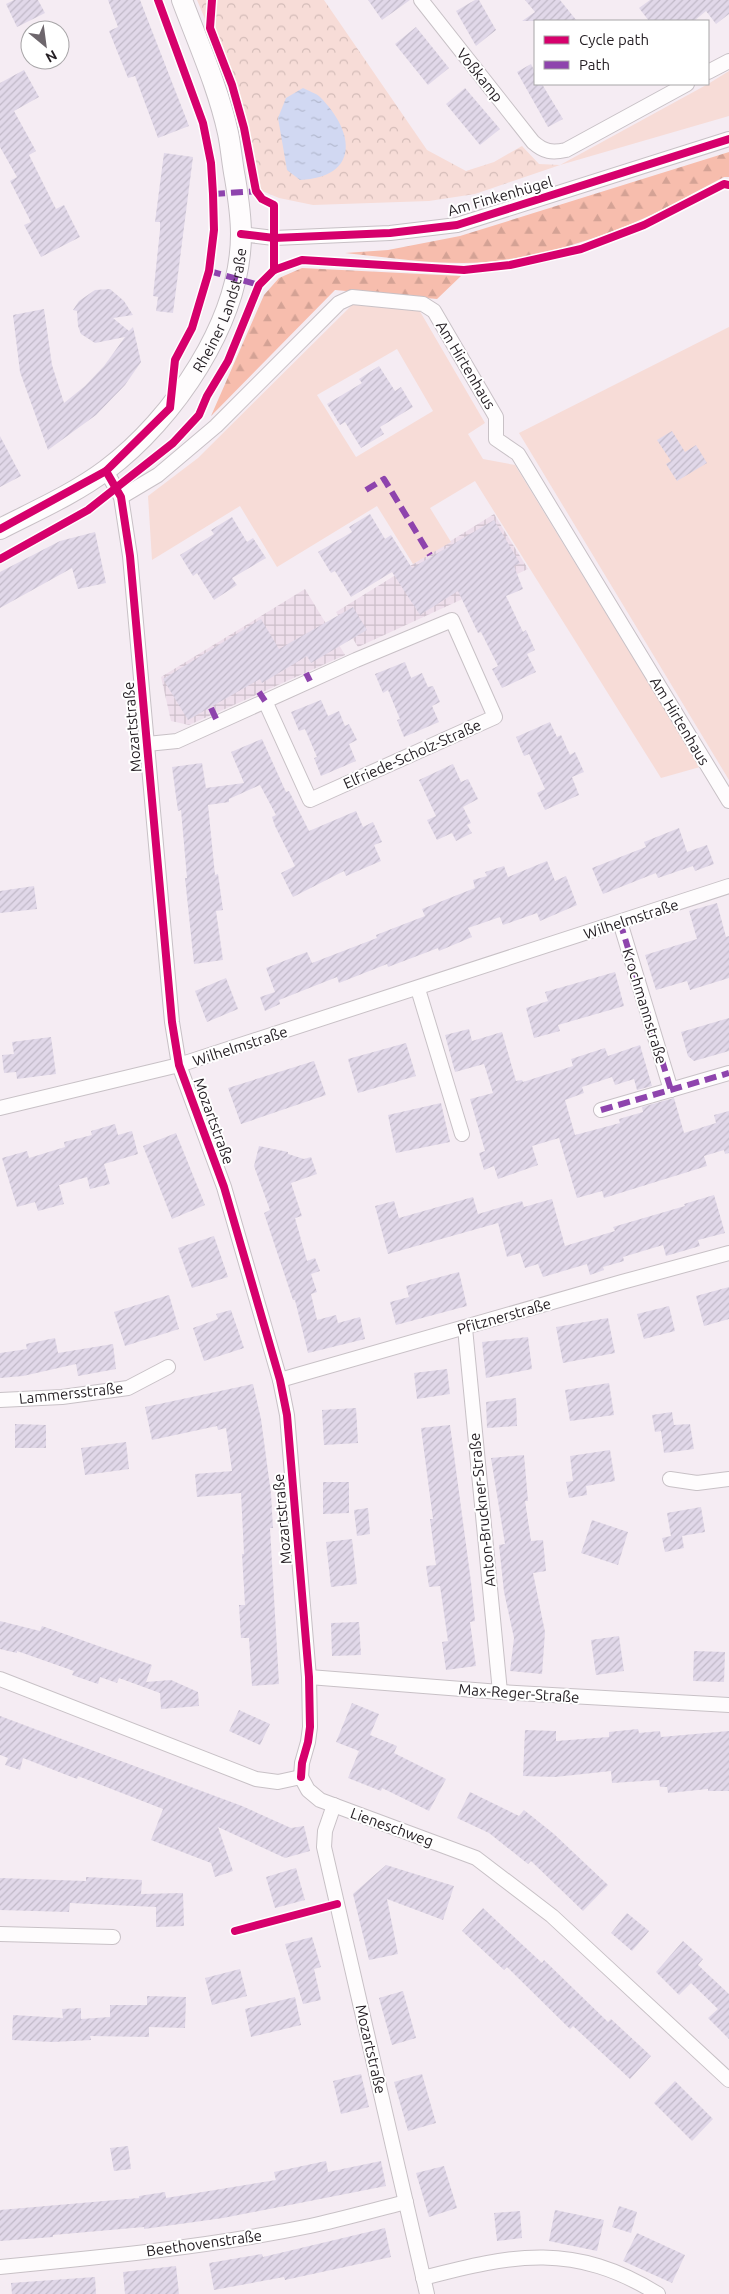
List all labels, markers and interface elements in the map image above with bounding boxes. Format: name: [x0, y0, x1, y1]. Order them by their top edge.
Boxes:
north arrow: [20, 20, 70, 70]
legend: [534, 20, 709, 85]
text: Cycle path: [579, 31, 649, 48]
street label: Voßkamp: [453, 45, 507, 105]
text: N: [43, 47, 60, 66]
text: Path: [579, 56, 610, 73]
street label: Am Finkenhügel: [446, 173, 554, 219]
street label: Rheiner Landstraße: [189, 247, 249, 375]
street label: Am Hirtenhaus: [433, 318, 499, 412]
street label: Am Hirtenhaus: [647, 674, 713, 768]
street label: Mozartstraße: [120, 681, 144, 773]
street label: Elfriede-Scholz-Straße: [341, 716, 483, 792]
street label: Wilhelmstraße: [581, 896, 681, 942]
street label: Krochmannstraße: [619, 946, 671, 1066]
street label: Wilhelmstraße: [190, 1023, 290, 1069]
street label: Mozartstraße: [190, 1075, 238, 1167]
street label: Pfitznerstraße: [455, 1294, 553, 1338]
street label: Lammersstraße: [18, 1379, 124, 1407]
street label: Anton-Bruckner-Straße: [465, 1432, 499, 1588]
street label: Mozartstraße: [270, 1473, 294, 1565]
street label: Max-Reger-Straße: [458, 1680, 580, 1706]
street label: Lieneschweg: [348, 1804, 436, 1850]
street label: Mozartstraße: [352, 2003, 390, 2095]
street label: Beethovenstraße: [145, 2226, 263, 2260]

